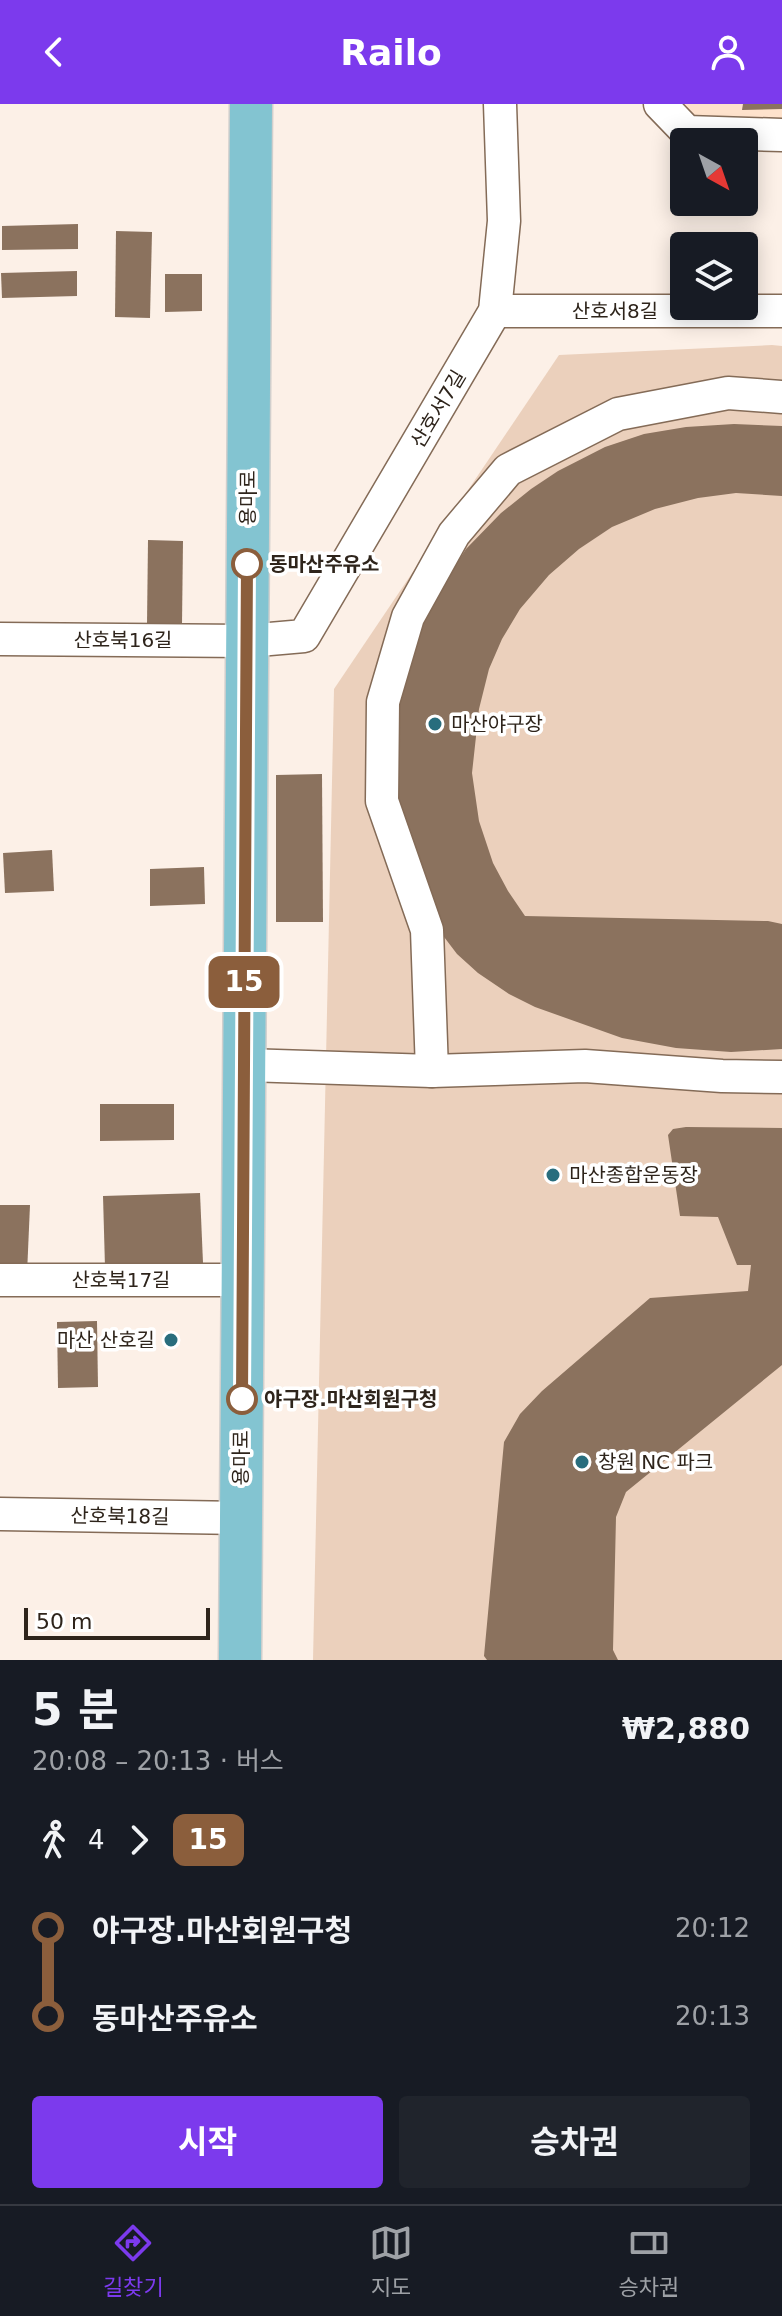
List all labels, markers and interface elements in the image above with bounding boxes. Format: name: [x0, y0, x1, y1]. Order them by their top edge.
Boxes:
icon: back: [32, 30, 76, 74]
icon: person: [706, 30, 750, 74]
text: Railo: [340, 32, 442, 73]
north arrow: [670, 128, 758, 216]
map controls: [670, 128, 758, 320]
button: layers: [670, 232, 758, 320]
street label: 산호서8길: [572, 299, 658, 323]
street label: 산호서7길: [405, 366, 471, 452]
street label: 용마로: [236, 470, 260, 526]
marker: 동마산주유소: [232, 549, 262, 579]
place label: 동마산주유소: [269, 552, 379, 576]
street label: 산호북16길: [73, 628, 173, 652]
place label: 마산야구장: [451, 712, 543, 736]
marker: 마산야구장: [426, 715, 444, 733]
line badge: 15: [208, 956, 280, 1008]
text: 15: [225, 965, 263, 998]
place label: 마산종합운동장: [569, 1163, 698, 1187]
marker: 마산종합운동장: [544, 1166, 562, 1184]
street label: 산호북17길: [71, 1268, 171, 1292]
place label: 마산 산호길: [57, 1328, 155, 1352]
marker: 마산 산호길: [162, 1331, 180, 1349]
marker: 야구장.마산회원구청: [227, 1384, 257, 1414]
place label: 야구장.마산회원구청: [264, 1387, 437, 1411]
street label: 용마로: [229, 1430, 253, 1486]
place label: 창원 NC 파크: [598, 1450, 713, 1474]
marker: 창원 NC 파크: [573, 1453, 591, 1471]
street label: 산호북18길: [70, 1503, 170, 1529]
scale bar: [24, 1604, 210, 1640]
text: 50 m: [36, 1609, 92, 1634]
text: 5 분: [32, 1684, 118, 1735]
text: ₩2,880: [622, 1711, 750, 1746]
text: 20:08 – 20:13 · 버스: [32, 1746, 284, 1776]
icon: walk: [32, 1818, 76, 1862]
icon: forward: [117, 1818, 161, 1862]
text: 15: [189, 1823, 228, 1856]
text: 4: [88, 1825, 105, 1855]
text: 야구장.마산회원구청: [92, 1913, 352, 1948]
text: 20:12: [675, 1913, 750, 1943]
text: 동마산주유소: [92, 2001, 258, 2036]
text: 20:13: [675, 2001, 750, 2031]
button: 시작: [32, 2096, 383, 2188]
button: 승차권: [399, 2096, 750, 2188]
tab: 길찾기: [103, 2221, 163, 2301]
tab: 지도: [369, 2221, 413, 2301]
tab: 승차권: [618, 2221, 679, 2301]

